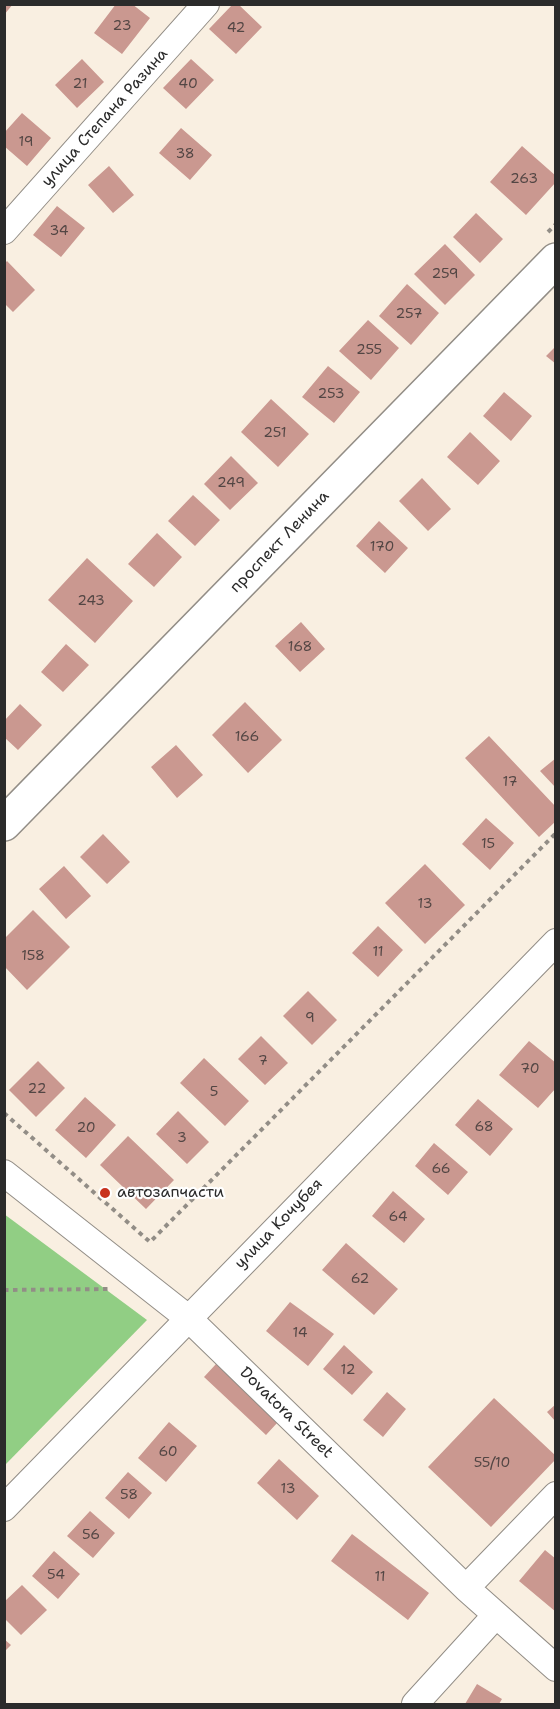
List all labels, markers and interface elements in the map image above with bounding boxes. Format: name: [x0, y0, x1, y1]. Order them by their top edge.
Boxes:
house number: 23: [113, 18, 131, 34]
house number: 42: [227, 20, 245, 36]
street label: улица Степана Разина: [38, 45, 172, 191]
house number: 21: [73, 76, 87, 92]
house number: 40: [178, 76, 198, 92]
house number: 19: [18, 134, 34, 150]
house number: 38: [175, 146, 195, 162]
house number: 263: [510, 171, 538, 187]
house number: 34: [49, 223, 69, 239]
house number: 259: [431, 266, 459, 282]
house number: 257: [395, 306, 423, 322]
house number: 255: [356, 342, 382, 358]
house number: 253: [317, 386, 345, 402]
house number: 251: [263, 425, 287, 441]
house number: 249: [217, 475, 245, 491]
street label: проспект Ленина: [226, 487, 334, 597]
house number: 170: [370, 539, 394, 555]
house number: 243: [77, 593, 105, 609]
house number: 168: [288, 639, 312, 655]
house number: 166: [235, 729, 259, 745]
house number: 17: [503, 774, 517, 790]
house number: 15: [481, 836, 495, 852]
house number: 13: [418, 896, 432, 912]
house number: 11: [372, 944, 384, 960]
house number: 158: [21, 948, 45, 964]
house number: 9: [305, 1010, 315, 1026]
house number: 7: [258, 1053, 268, 1069]
house number: 70: [520, 1061, 540, 1077]
house number: 22: [28, 1081, 46, 1097]
house number: 5: [210, 1084, 218, 1100]
house number: 68: [474, 1119, 494, 1135]
house number: 20: [76, 1120, 96, 1136]
house number: 3: [177, 1130, 187, 1146]
house number: 66: [431, 1161, 451, 1177]
street label: улица Кочубея: [231, 1175, 327, 1273]
place label: автозапчасти: [117, 1183, 224, 1203]
marker: автозапчасти: [98, 1186, 112, 1200]
house number: 64: [388, 1209, 408, 1225]
house number: 62: [351, 1271, 369, 1287]
house number: 14: [292, 1325, 308, 1341]
house number: 12: [341, 1362, 355, 1378]
street label: Dovatora Street: [235, 1363, 337, 1463]
house number: 60: [158, 1444, 178, 1460]
house number: 55/10: [474, 1455, 510, 1471]
house number: 13: [281, 1481, 295, 1497]
house number: 58: [120, 1487, 138, 1503]
house number: 56: [82, 1527, 100, 1543]
house number: 54: [47, 1567, 65, 1583]
house number: 11: [374, 1569, 386, 1585]

